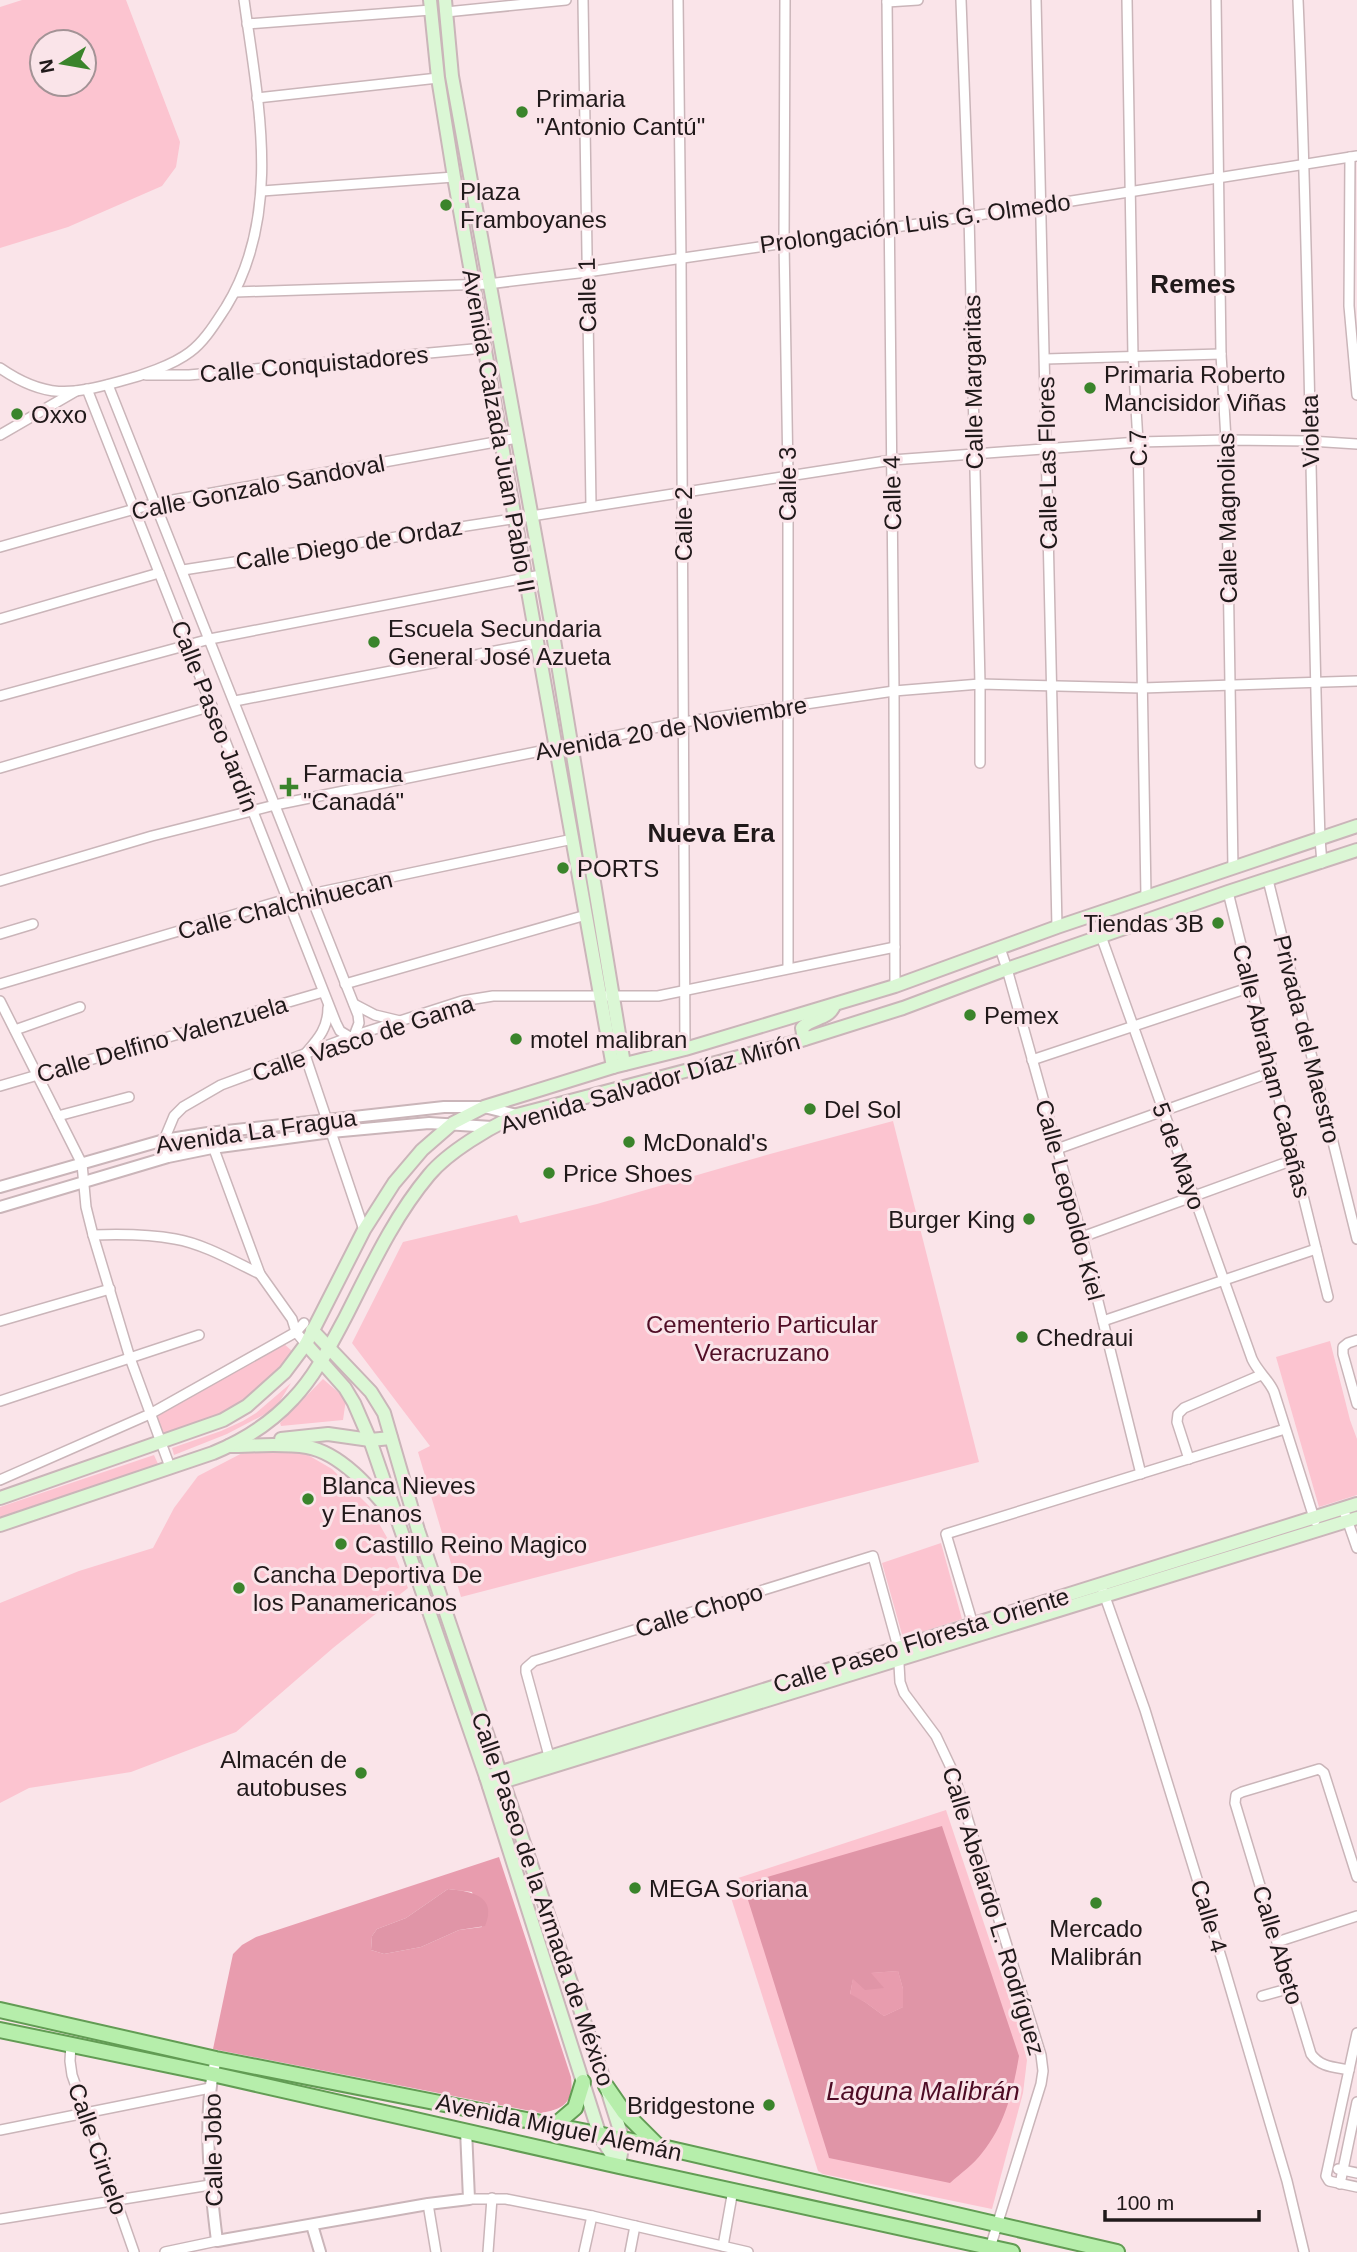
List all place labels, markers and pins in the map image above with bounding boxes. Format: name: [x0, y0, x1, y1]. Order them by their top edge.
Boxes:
place label: Primaria "Antonio Cantú": [536, 85, 705, 140]
marker: Primaria "Antonio Cantú": [514, 104, 530, 120]
place label: Plaza Framboyanes: [460, 178, 607, 233]
marker: Plaza Framboyanes: [438, 197, 454, 213]
place label: Primaria Roberto Mancisidor Viñas: [1104, 361, 1286, 416]
marker: Primaria Roberto Mancisidor Viñas: [1082, 380, 1098, 396]
place label: Oxxo: [31, 401, 87, 428]
marker: Oxxo: [9, 406, 25, 422]
place label: Escuela Secundaria General José Azueta: [388, 615, 611, 670]
marker: Escuela Secundaria General José Azueta: [366, 634, 382, 650]
place label: Farmacia "Canadá": [303, 760, 404, 815]
marker: Farmacia "Canadá": [281, 779, 297, 795]
place label: PORTS: [577, 855, 659, 882]
marker: PORTS: [555, 860, 571, 876]
place label: Tiendas 3B: [1083, 910, 1204, 937]
marker: Tiendas 3B: [1210, 915, 1226, 931]
place label: Pemex: [984, 1002, 1059, 1029]
marker: Pemex: [962, 1007, 978, 1023]
place label: motel malibran: [530, 1026, 687, 1053]
marker: motel malibran: [508, 1031, 524, 1047]
place label: Del Sol: [824, 1096, 901, 1123]
marker: Del Sol: [802, 1101, 818, 1117]
place label: McDonald's: [643, 1129, 768, 1156]
marker: McDonald's: [621, 1134, 637, 1150]
place label: Price Shoes: [563, 1160, 692, 1187]
marker: Price Shoes: [541, 1165, 557, 1181]
place label: Burger King: [888, 1206, 1015, 1233]
marker: Burger King: [1021, 1211, 1037, 1227]
place label: Chedraui: [1036, 1324, 1133, 1351]
marker: Chedraui: [1014, 1329, 1030, 1345]
place label: Blanca Nieves y Enanos: [322, 1472, 475, 1527]
marker: Blanca Nieves y Enanos: [300, 1491, 316, 1507]
place label: Castillo Reino Magico: [355, 1531, 587, 1558]
marker: Castillo Reino Magico: [333, 1536, 349, 1552]
place label: Cancha Deportiva De los Panamericanos: [253, 1561, 482, 1616]
marker: Cancha Deportiva De los Panamericanos: [231, 1580, 247, 1596]
place label: Almacén de autobuses: [220, 1746, 347, 1801]
marker: Almacén de autobuses: [353, 1765, 369, 1781]
place label: MEGA Soriana: [649, 1875, 808, 1902]
marker: MEGA Soriana: [627, 1880, 643, 1896]
marker: Mercado Malibrán: [1088, 1895, 1104, 1911]
place label: Mercado Malibrán: [1049, 1915, 1143, 1970]
place label: Bridgestone: [627, 2092, 755, 2119]
marker: Bridgestone: [761, 2097, 777, 2113]

